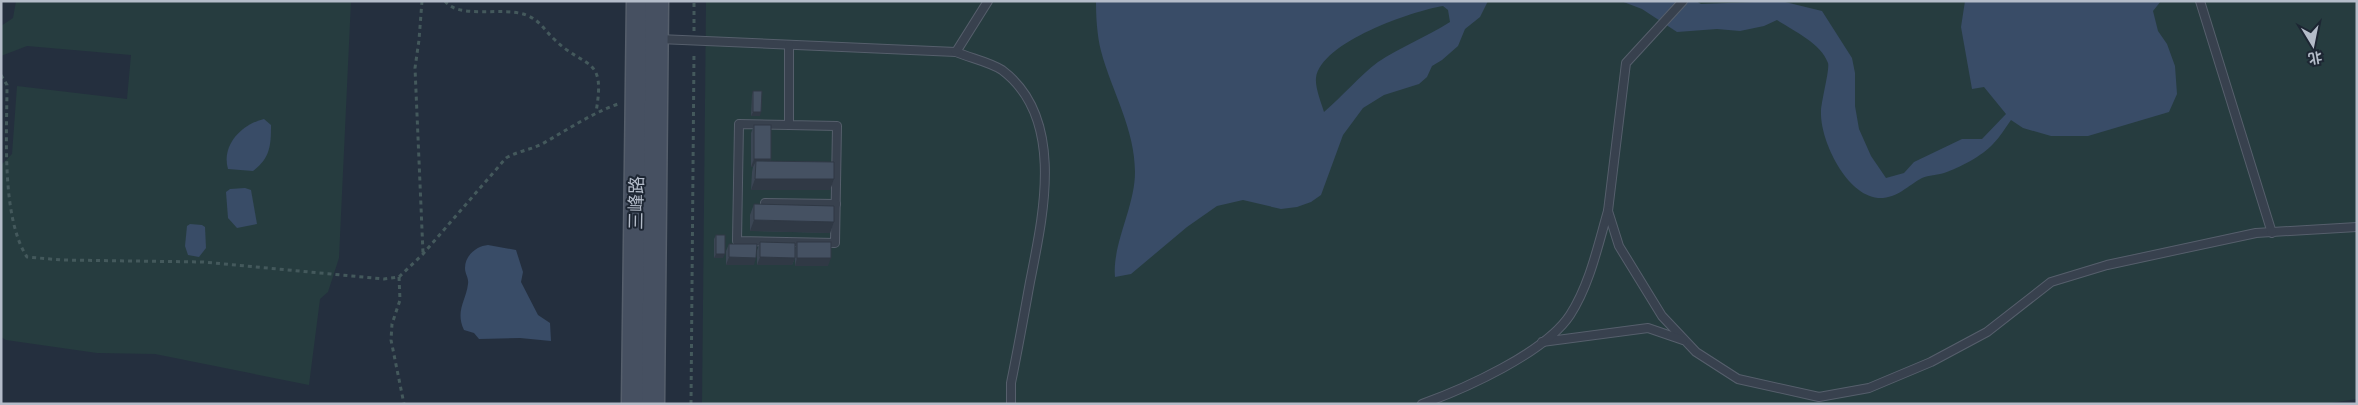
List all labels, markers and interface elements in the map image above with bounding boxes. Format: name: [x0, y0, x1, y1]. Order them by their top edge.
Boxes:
north arrow: [2288, 20, 2338, 70]
text: 北: [2307, 49, 2324, 67]
street label: 三峰路: [625, 176, 647, 230]

